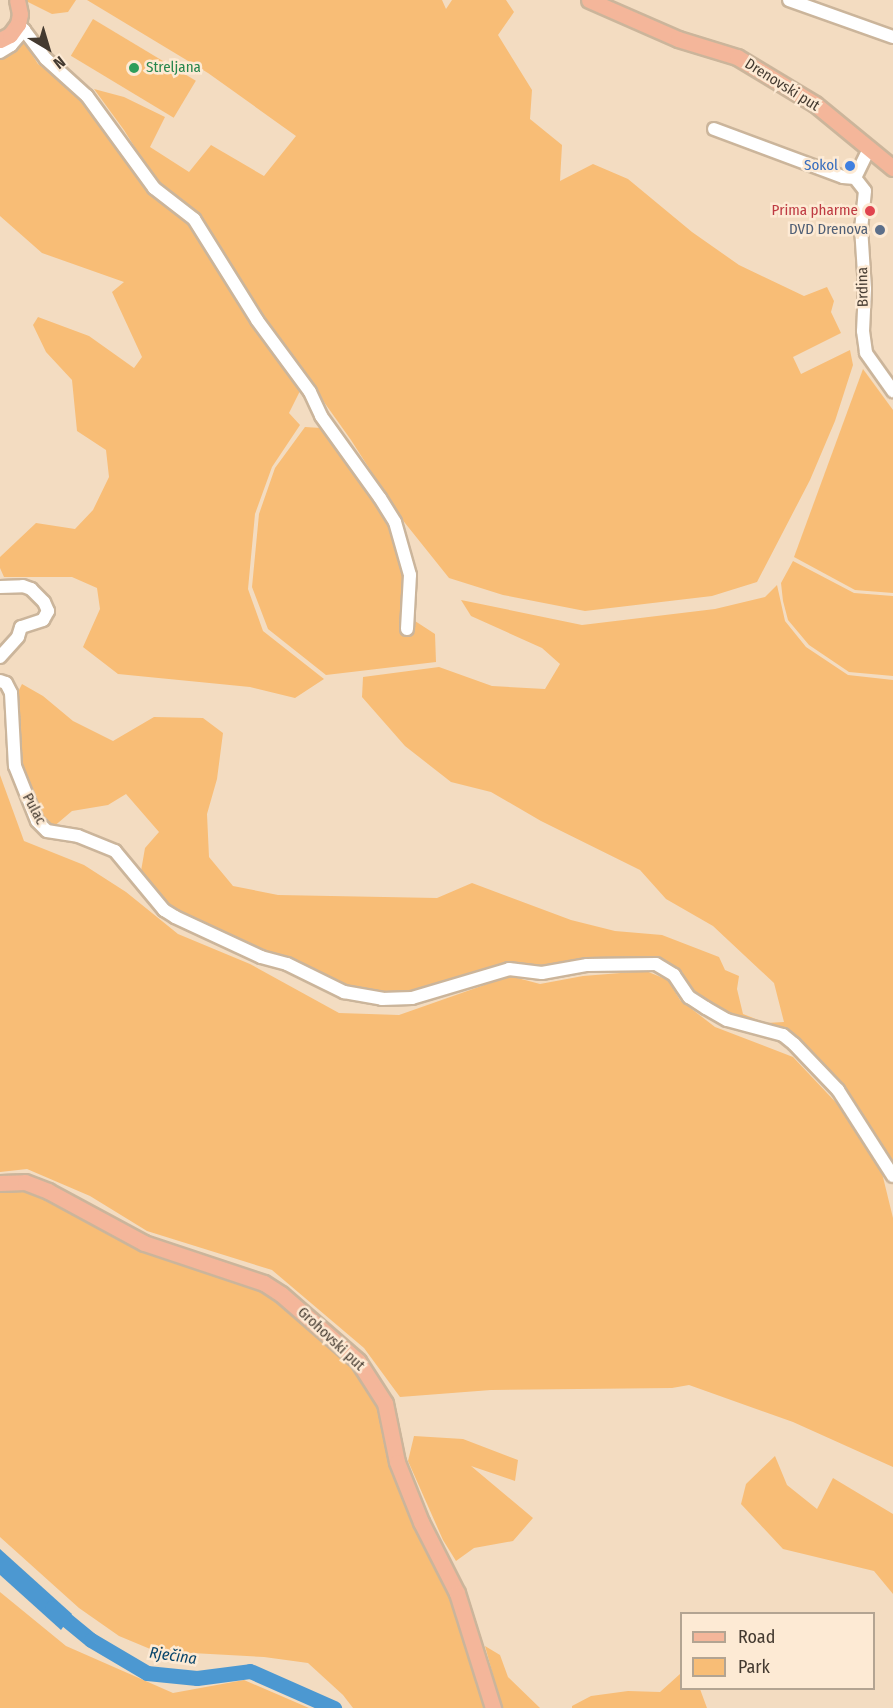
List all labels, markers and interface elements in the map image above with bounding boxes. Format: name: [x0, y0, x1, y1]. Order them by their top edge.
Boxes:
north arrow: [18, 18, 78, 78]
text: N: [50, 52, 69, 73]
street label: Drenovski put: [741, 55, 823, 115]
place label: Streljana: [146, 59, 201, 77]
marker: Streljana: [127, 61, 141, 75]
place label: Sokol: [804, 157, 838, 175]
marker: Sokol: [843, 159, 857, 173]
place label: Prima pharme: [772, 202, 858, 220]
marker: Prima pharme: [863, 204, 877, 218]
place label: DVD Drenova: [789, 221, 868, 239]
marker: DVD Drenova: [873, 223, 887, 237]
street label: Brdina: [854, 267, 872, 307]
street label: Pulac: [18, 790, 50, 828]
street label: Grohovski put: [294, 1303, 368, 1375]
legend: [680, 1612, 875, 1690]
text: Road: [738, 1626, 775, 1648]
water label: Rječina: [148, 1643, 198, 1669]
text: Park: [738, 1656, 770, 1678]

